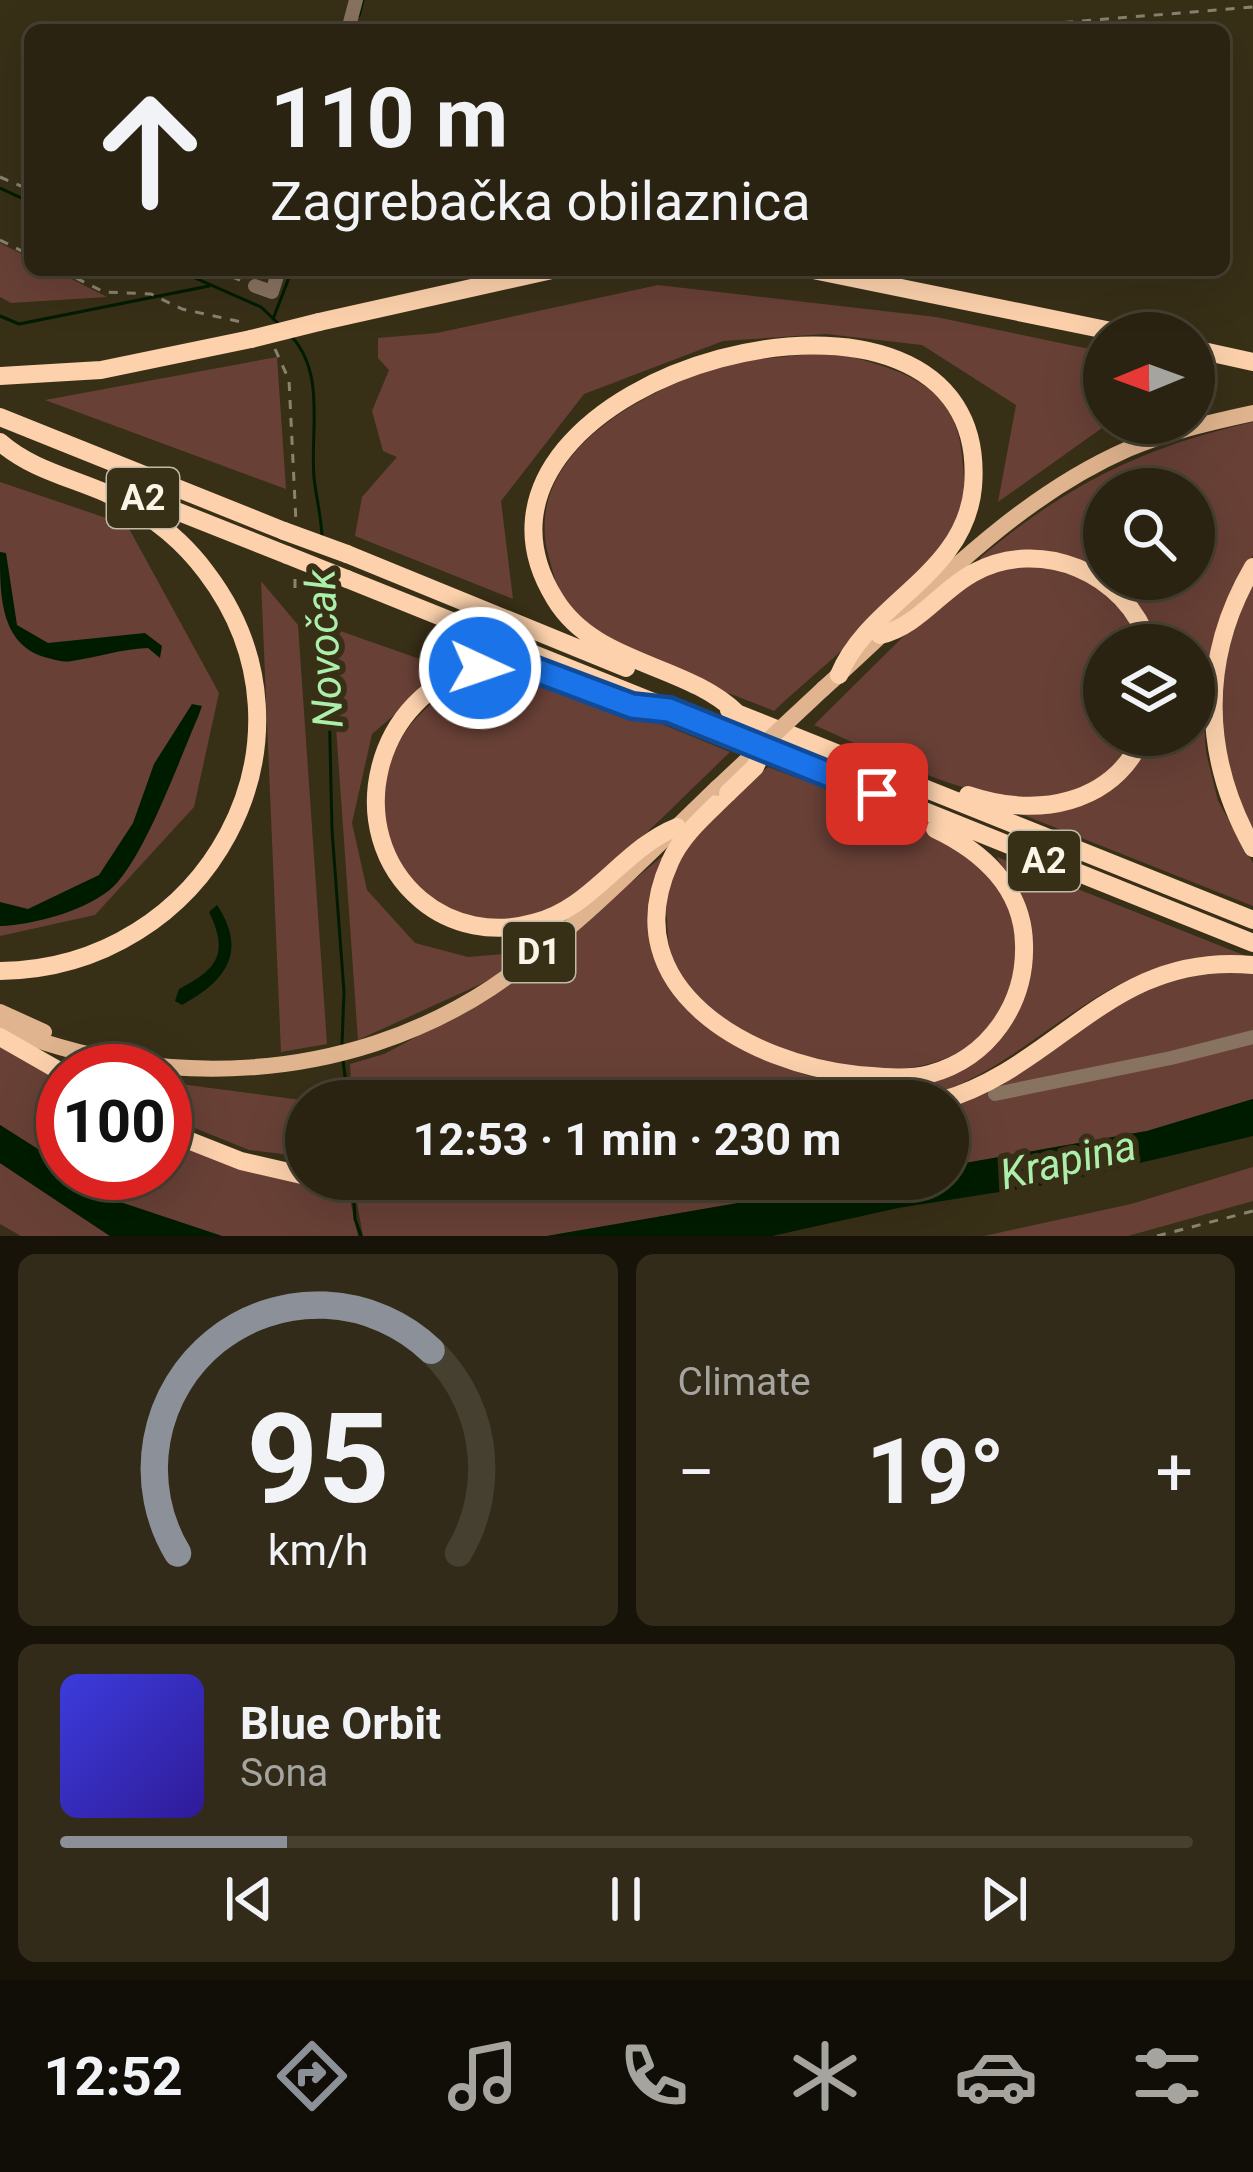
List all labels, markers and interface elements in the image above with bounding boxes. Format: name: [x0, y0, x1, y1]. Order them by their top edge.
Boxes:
text: 110 m: [270, 69, 508, 168]
icon: ahead: [72, 72, 228, 228]
text: Zagrebačka obilaznica: [270, 170, 811, 233]
north arrow: [1083, 312, 1215, 444]
map controls: [1083, 312, 1215, 756]
road number: A2: [107, 468, 179, 528]
button: search: [1083, 468, 1215, 600]
water label: Novočak: [295, 567, 353, 730]
position arrow: [417, 605, 543, 731]
button: layers: [1083, 624, 1215, 756]
pin: [826, 743, 928, 845]
icon: arrive: [844, 761, 910, 827]
road number: A2: [1008, 831, 1080, 891]
road number: D1: [503, 922, 575, 982]
speed limit sign: 100: [36, 1044, 192, 1200]
text: 12:53 · 1 min · 230 m: [413, 1113, 841, 1166]
water label: Krapina: [995, 1121, 1141, 1199]
text: Climate: [678, 1359, 811, 1405]
text: 95: [246, 1386, 389, 1532]
text: 19°: [866, 1420, 1005, 1525]
text: −: [678, 1434, 715, 1511]
text: +: [1156, 1434, 1193, 1511]
text: km/h: [267, 1525, 368, 1575]
text: Blue Orbit: [240, 1697, 441, 1750]
text: Sona: [240, 1750, 328, 1796]
icon: previous: [216, 1866, 282, 1932]
icon: pause: [593, 1866, 659, 1932]
icon: next: [971, 1866, 1037, 1932]
icon: directions: [270, 2034, 354, 2118]
icon: music: [441, 2034, 525, 2118]
icon: phone: [612, 2034, 696, 2118]
icon: climate: [783, 2034, 867, 2118]
icon: car: [954, 2034, 1038, 2118]
icon: filters: [1125, 2034, 1209, 2118]
text: 12:52: [44, 2045, 183, 2108]

